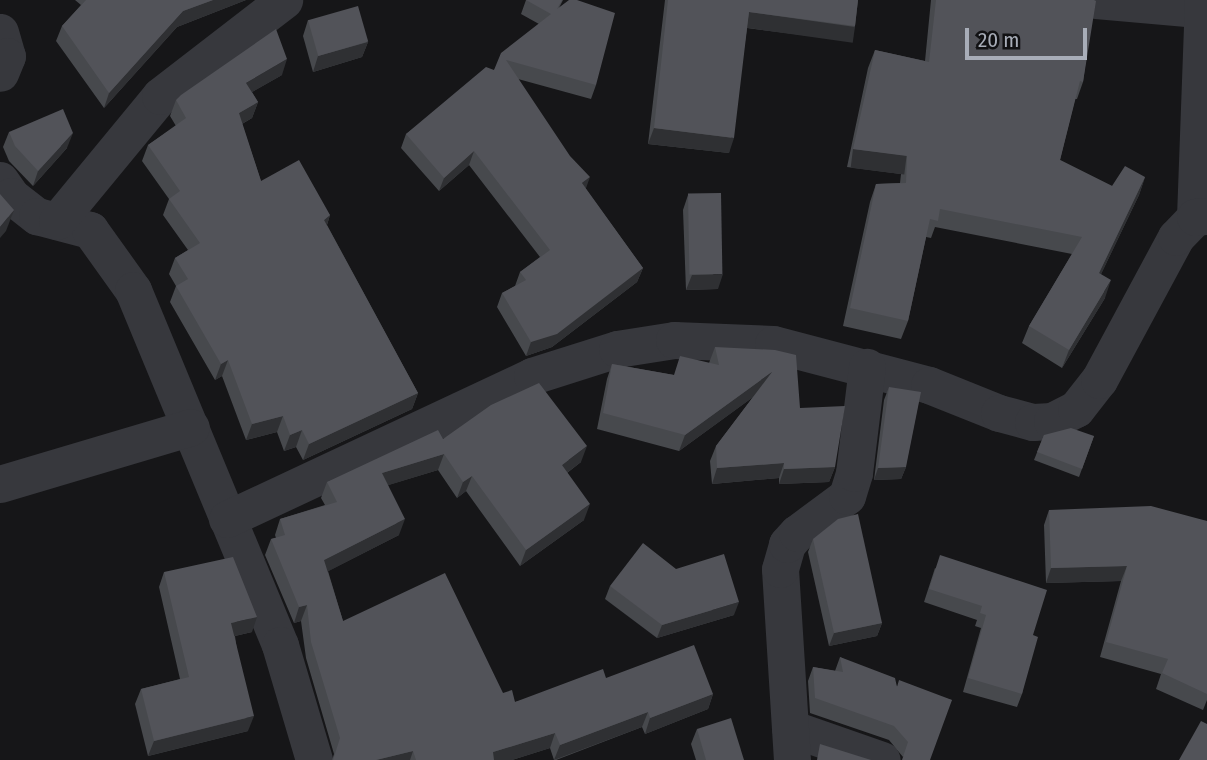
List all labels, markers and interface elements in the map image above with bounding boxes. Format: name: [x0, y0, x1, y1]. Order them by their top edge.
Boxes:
scale bar: [969, 14, 1092, 58]
text: 20 m: [978, 27, 1019, 53]

